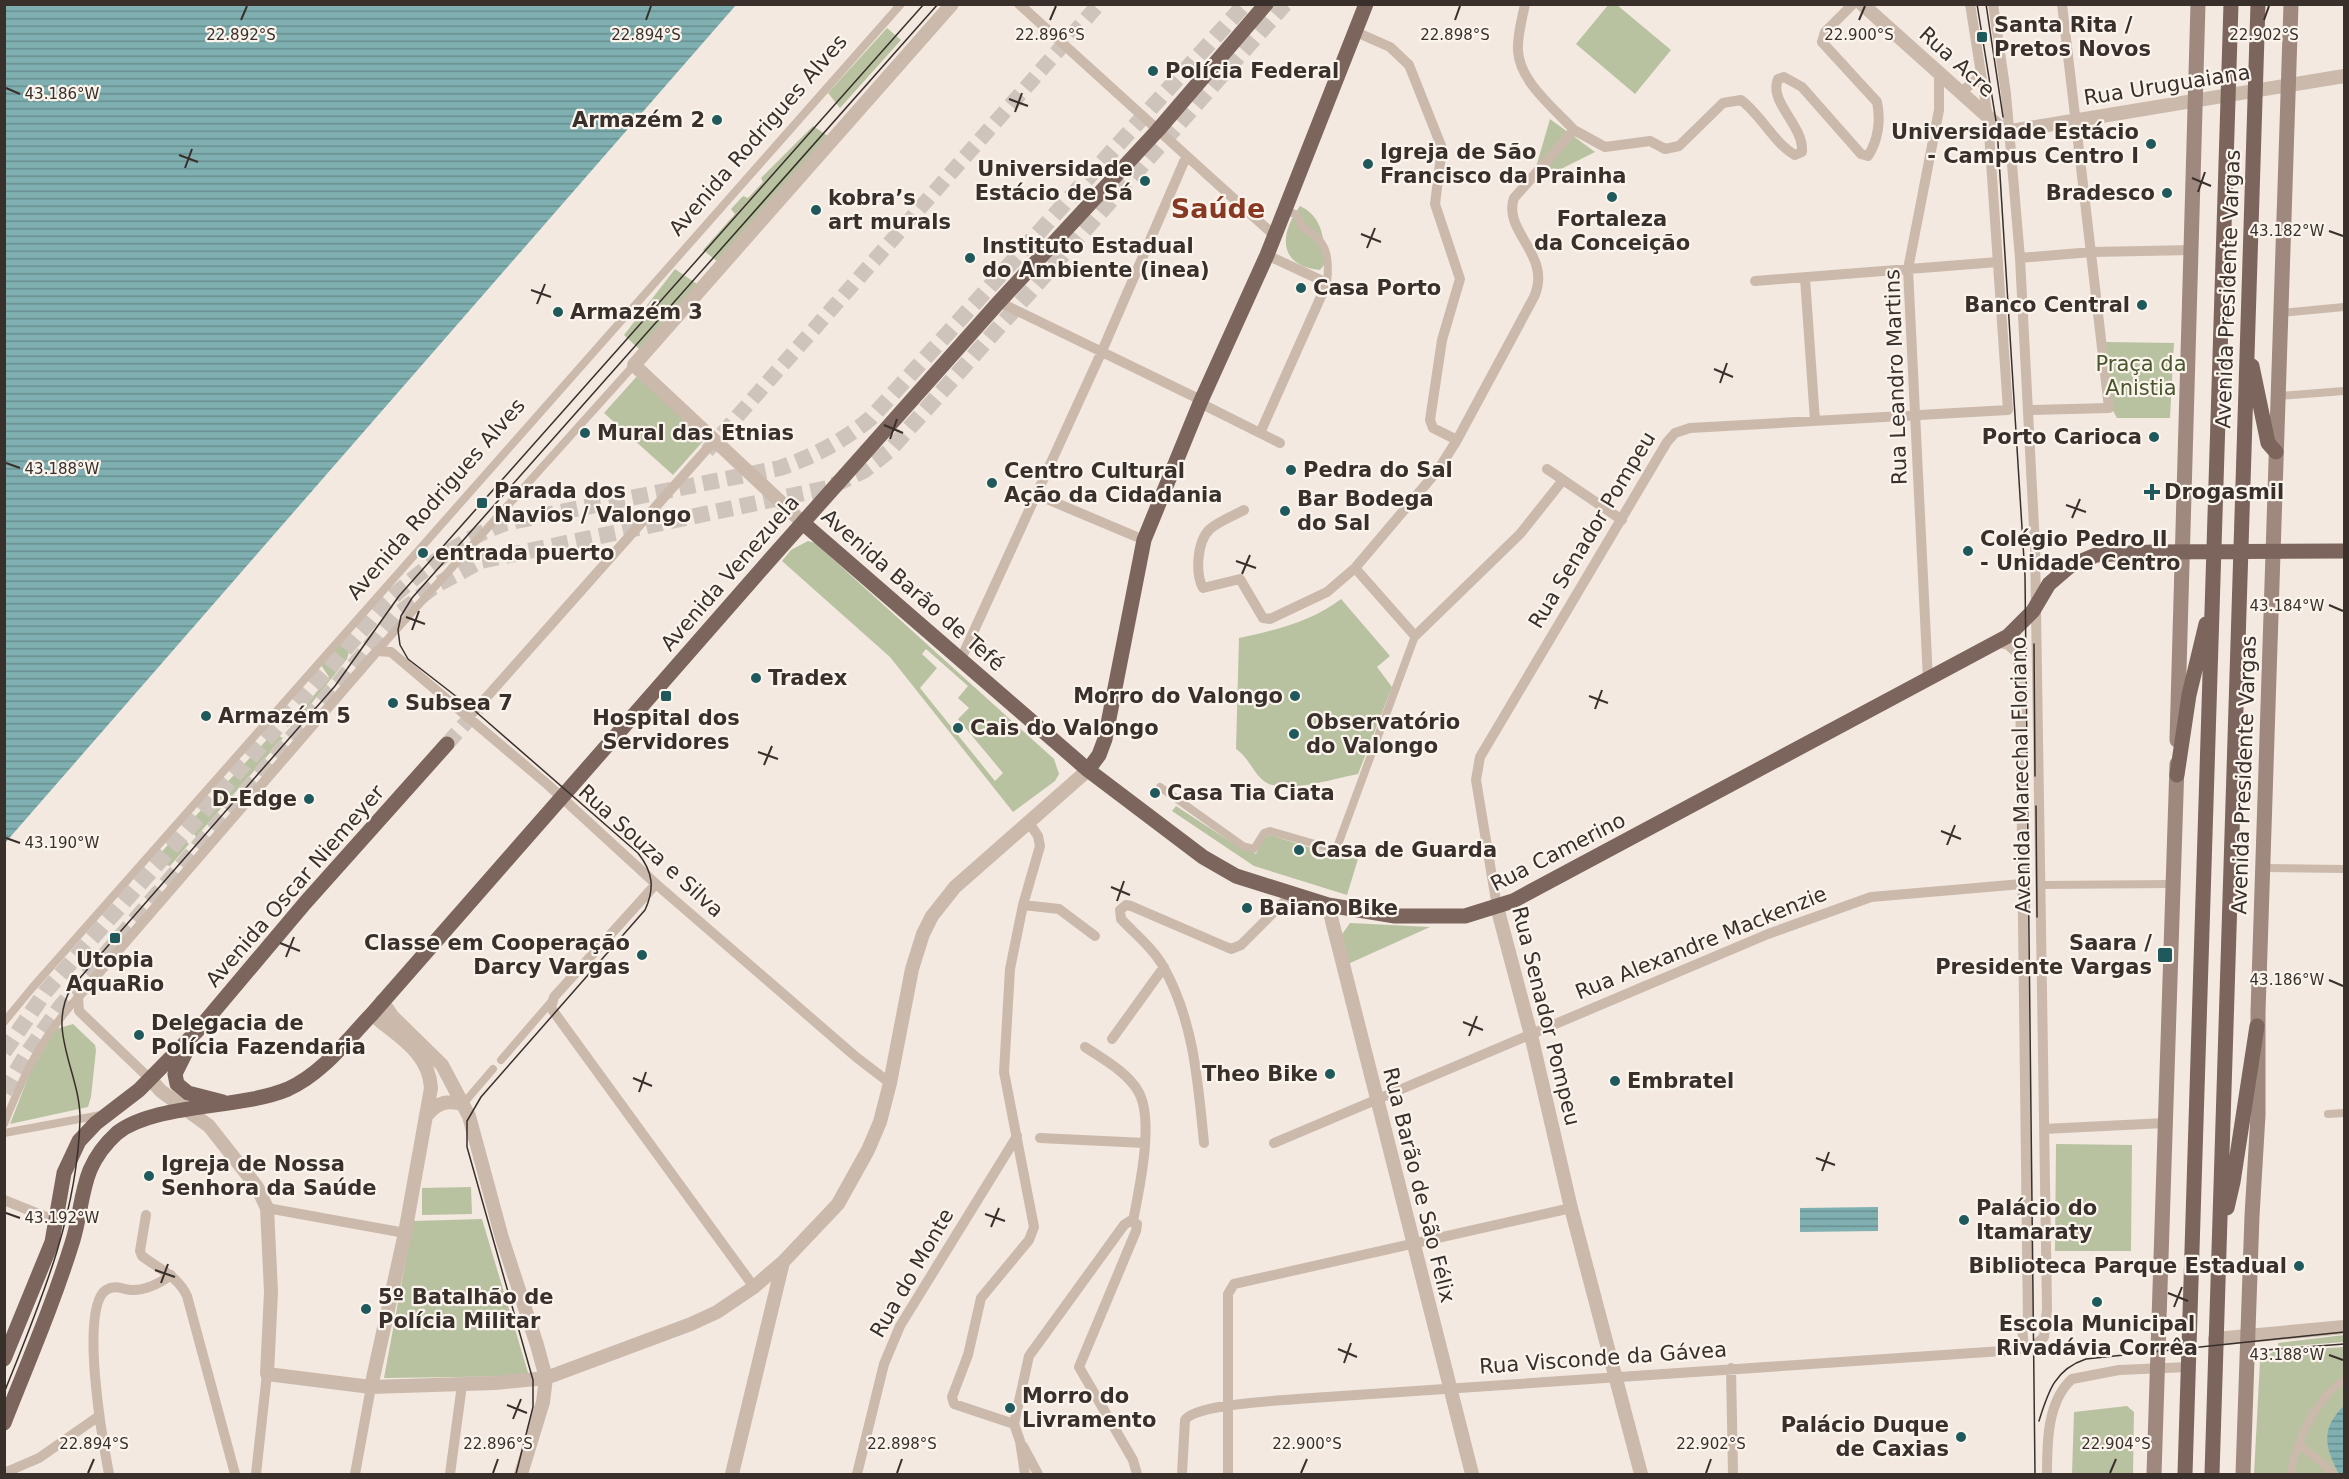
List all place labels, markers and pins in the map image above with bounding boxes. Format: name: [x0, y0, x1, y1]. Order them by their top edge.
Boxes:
place label: Santa Rita / Pretos Novos: [1994, 13, 2151, 61]
marker: Santa Rita / Pretos Novos: [1975, 30, 1989, 44]
place label: Polícia Federal: [1165, 59, 1339, 83]
marker: Polícia Federal: [1146, 64, 1160, 78]
place label: Armazém 2: [572, 108, 705, 132]
marker: Armazém 2: [710, 113, 724, 127]
place label: Universidade Estácio - Campus Centro I: [1891, 120, 2139, 168]
marker: Universidade Estácio - Campus Centro I: [2144, 137, 2158, 151]
place label: Igreja de São Francisco da Prainha: [1380, 140, 1627, 188]
place label: Universidade Estácio de Sá: [975, 157, 1133, 205]
marker: Igreja de São Francisco da Prainha: [1361, 157, 1375, 171]
marker: Universidade Estácio de Sá: [1138, 174, 1152, 188]
place label: Bradesco: [2046, 181, 2155, 205]
place label: kobra’s art murals: [828, 186, 951, 234]
marker: Bradesco: [2160, 186, 2174, 200]
marker: Fortaleza da Conceição: [1605, 190, 1619, 204]
marker: kobra’s art murals: [809, 203, 823, 217]
place label: Fortaleza da Conceição: [1534, 207, 1690, 255]
place label: Instituto Estadual do Ambiente (inea): [982, 234, 1210, 282]
marker: Instituto Estadual do Ambiente (inea): [963, 251, 977, 265]
place label: Casa Porto: [1313, 276, 1441, 300]
marker: Casa Porto: [1294, 281, 1308, 295]
place label: Banco Central: [1964, 293, 2130, 317]
marker: Banco Central: [2135, 298, 2149, 312]
place label: Armazém 3: [570, 300, 703, 324]
marker: Armazém 3: [551, 305, 565, 319]
place label: Mural das Etnias: [597, 421, 794, 445]
place label: Porto Carioca: [1982, 425, 2142, 449]
marker: Mural das Etnias: [578, 426, 592, 440]
marker: Porto Carioca: [2147, 430, 2161, 444]
place label: Pedra do Sal: [1303, 458, 1453, 482]
place label: Centro Cultural Ação da Cidadania: [1004, 459, 1222, 507]
marker: Pedra do Sal: [1284, 463, 1298, 477]
marker: Centro Cultural Ação da Cidadania: [985, 476, 999, 490]
place label: Parada dos Navios / Valongo: [494, 479, 691, 527]
place label: Drogasmil: [2164, 480, 2284, 504]
marker: Drogasmil: [2145, 485, 2159, 499]
place label: Bar Bodega do Sal: [1297, 487, 1434, 535]
marker: Parada dos Navios / Valongo: [475, 496, 489, 510]
marker: Bar Bodega do Sal: [1278, 504, 1292, 518]
place label: Colégio Pedro II - Unidade Centro: [1980, 527, 2180, 575]
place label: entrada puerto: [435, 541, 614, 565]
marker: Colégio Pedro II - Unidade Centro: [1961, 544, 1975, 558]
marker: entrada puerto: [416, 546, 430, 560]
place label: Tradex: [768, 666, 848, 690]
marker: Tradex: [749, 671, 763, 685]
place label: Morro do Valongo: [1073, 684, 1283, 708]
marker: Hospital dos Servidores: [659, 689, 673, 703]
marker: Morro do Valongo: [1288, 689, 1302, 703]
place label: Subsea 7: [405, 691, 513, 715]
marker: Subsea 7: [386, 696, 400, 710]
place label: Armazém 5: [218, 704, 351, 728]
place label: Hospital dos Servidores: [592, 706, 740, 754]
marker: Armazém 5: [199, 709, 213, 723]
place label: Observatório do Valongo: [1306, 710, 1460, 758]
place label: Cais do Valongo: [970, 716, 1159, 740]
marker: Cais do Valongo: [951, 721, 965, 735]
marker: Observatório do Valongo: [1287, 727, 1301, 741]
place label: Casa Tia Ciata: [1167, 781, 1335, 805]
marker: Casa Tia Ciata: [1148, 786, 1162, 800]
place label: D-Edge: [212, 787, 297, 811]
marker: D-Edge: [302, 792, 316, 806]
place label: Casa de Guarda: [1311, 838, 1497, 862]
marker: Casa de Guarda: [1292, 843, 1306, 857]
place label: Baiano Bike: [1259, 896, 1398, 920]
marker: Baiano Bike: [1240, 901, 1254, 915]
marker: Utopia AquaRio: [108, 931, 122, 945]
place label: Classe em Cooperação Darcy Vargas: [364, 931, 630, 979]
place label: Saara / Presidente Vargas: [1935, 931, 2152, 979]
marker: Saara / Presidente Vargas: [2156, 946, 2174, 964]
place label: Utopia AquaRio: [66, 948, 164, 996]
marker: Classe em Cooperação Darcy Vargas: [635, 948, 649, 962]
place label: Delegacia de Polícia Fazendaria: [151, 1011, 366, 1059]
marker: Delegacia de Polícia Fazendaria: [132, 1028, 146, 1042]
place label: Theo Bike: [1202, 1062, 1318, 1086]
marker: Theo Bike: [1323, 1067, 1337, 1081]
place label: Embratel: [1627, 1069, 1734, 1093]
marker: Embratel: [1608, 1074, 1622, 1088]
place label: Igreja de Nossa Senhora da Saúde: [161, 1152, 377, 1200]
marker: Igreja de Nossa Senhora da Saúde: [142, 1169, 156, 1183]
place label: Palácio do Itamaraty: [1976, 1196, 2097, 1244]
marker: Palácio do Itamaraty: [1957, 1213, 1971, 1227]
place label: Biblioteca Parque Estadual: [1968, 1254, 2287, 1278]
marker: Biblioteca Parque Estadual: [2292, 1259, 2306, 1273]
place label: 5º Batalhão de Polícia Militar: [378, 1285, 554, 1333]
marker: Escola Municipal Rivadávia Corrêa: [2090, 1295, 2104, 1309]
marker: 5º Batalhão de Polícia Militar: [359, 1302, 373, 1316]
place label: Escola Municipal Rivadávia Corrêa: [1996, 1312, 2198, 1360]
place label: Morro do Livramento: [1022, 1384, 1156, 1432]
marker: Morro do Livramento: [1003, 1401, 1017, 1415]
place label: Palácio Duque de Caxias: [1781, 1413, 1949, 1461]
marker: Palácio Duque de Caxias: [1954, 1430, 1968, 1444]

